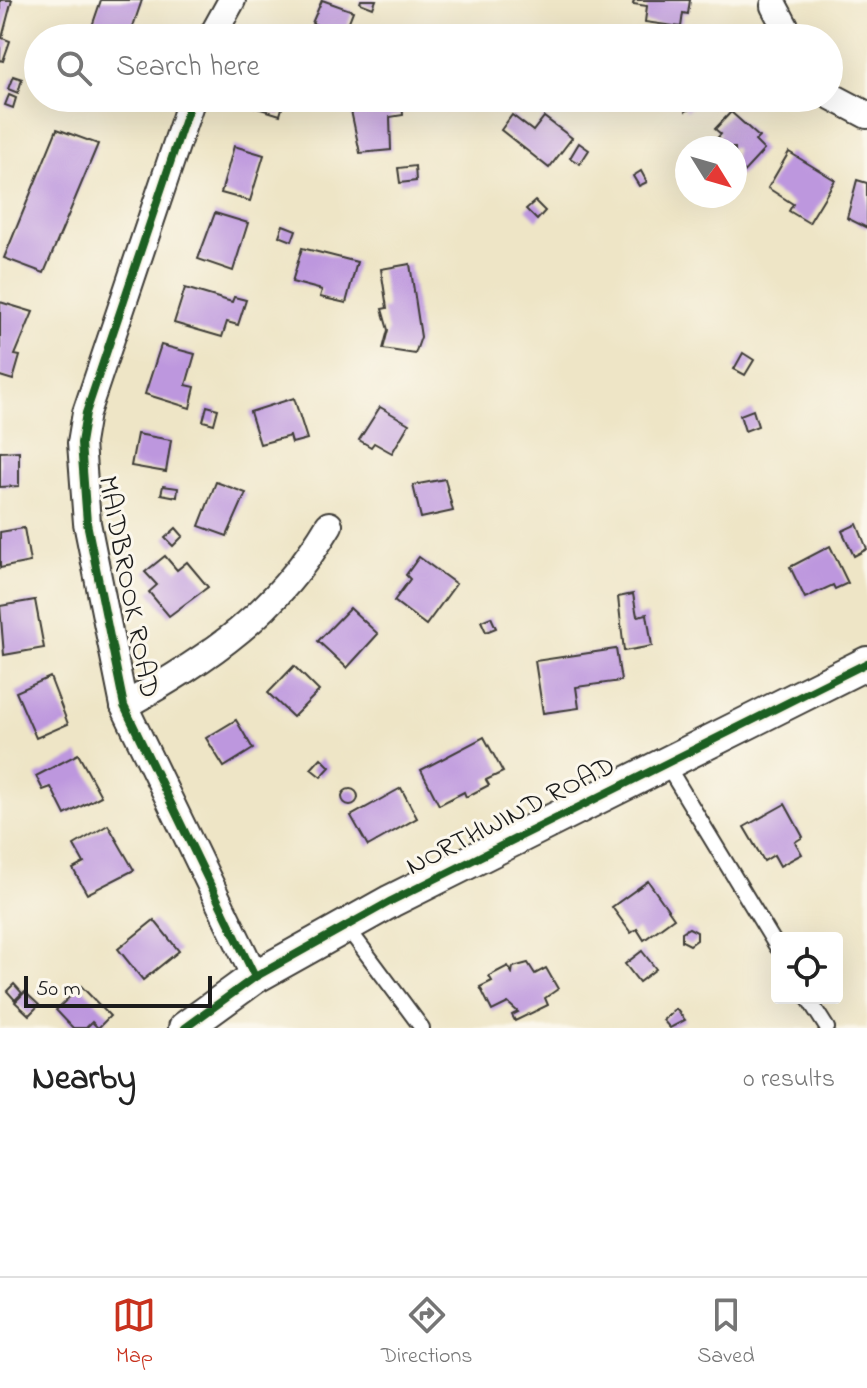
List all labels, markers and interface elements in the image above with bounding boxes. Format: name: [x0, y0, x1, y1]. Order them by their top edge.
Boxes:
search box: [24, 24, 843, 112]
icon: search: [52, 46, 96, 90]
text: Search here: [116, 46, 260, 90]
north arrow: [675, 136, 747, 208]
street label: MAIDBROOK ROAD: [85, 472, 169, 702]
street label: NORTHWIND ROAD: [399, 747, 623, 887]
map controls: [771, 932, 843, 1004]
button: locate: [771, 932, 843, 1004]
scale bar: [24, 972, 212, 1008]
text: 50 m: [36, 974, 81, 1006]
text: Nearby: [32, 1055, 136, 1105]
text: 0 results: [743, 1061, 835, 1099]
tab: Map: [112, 1293, 156, 1373]
tab: Directions: [381, 1293, 472, 1373]
tab: Saved: [697, 1293, 755, 1373]

